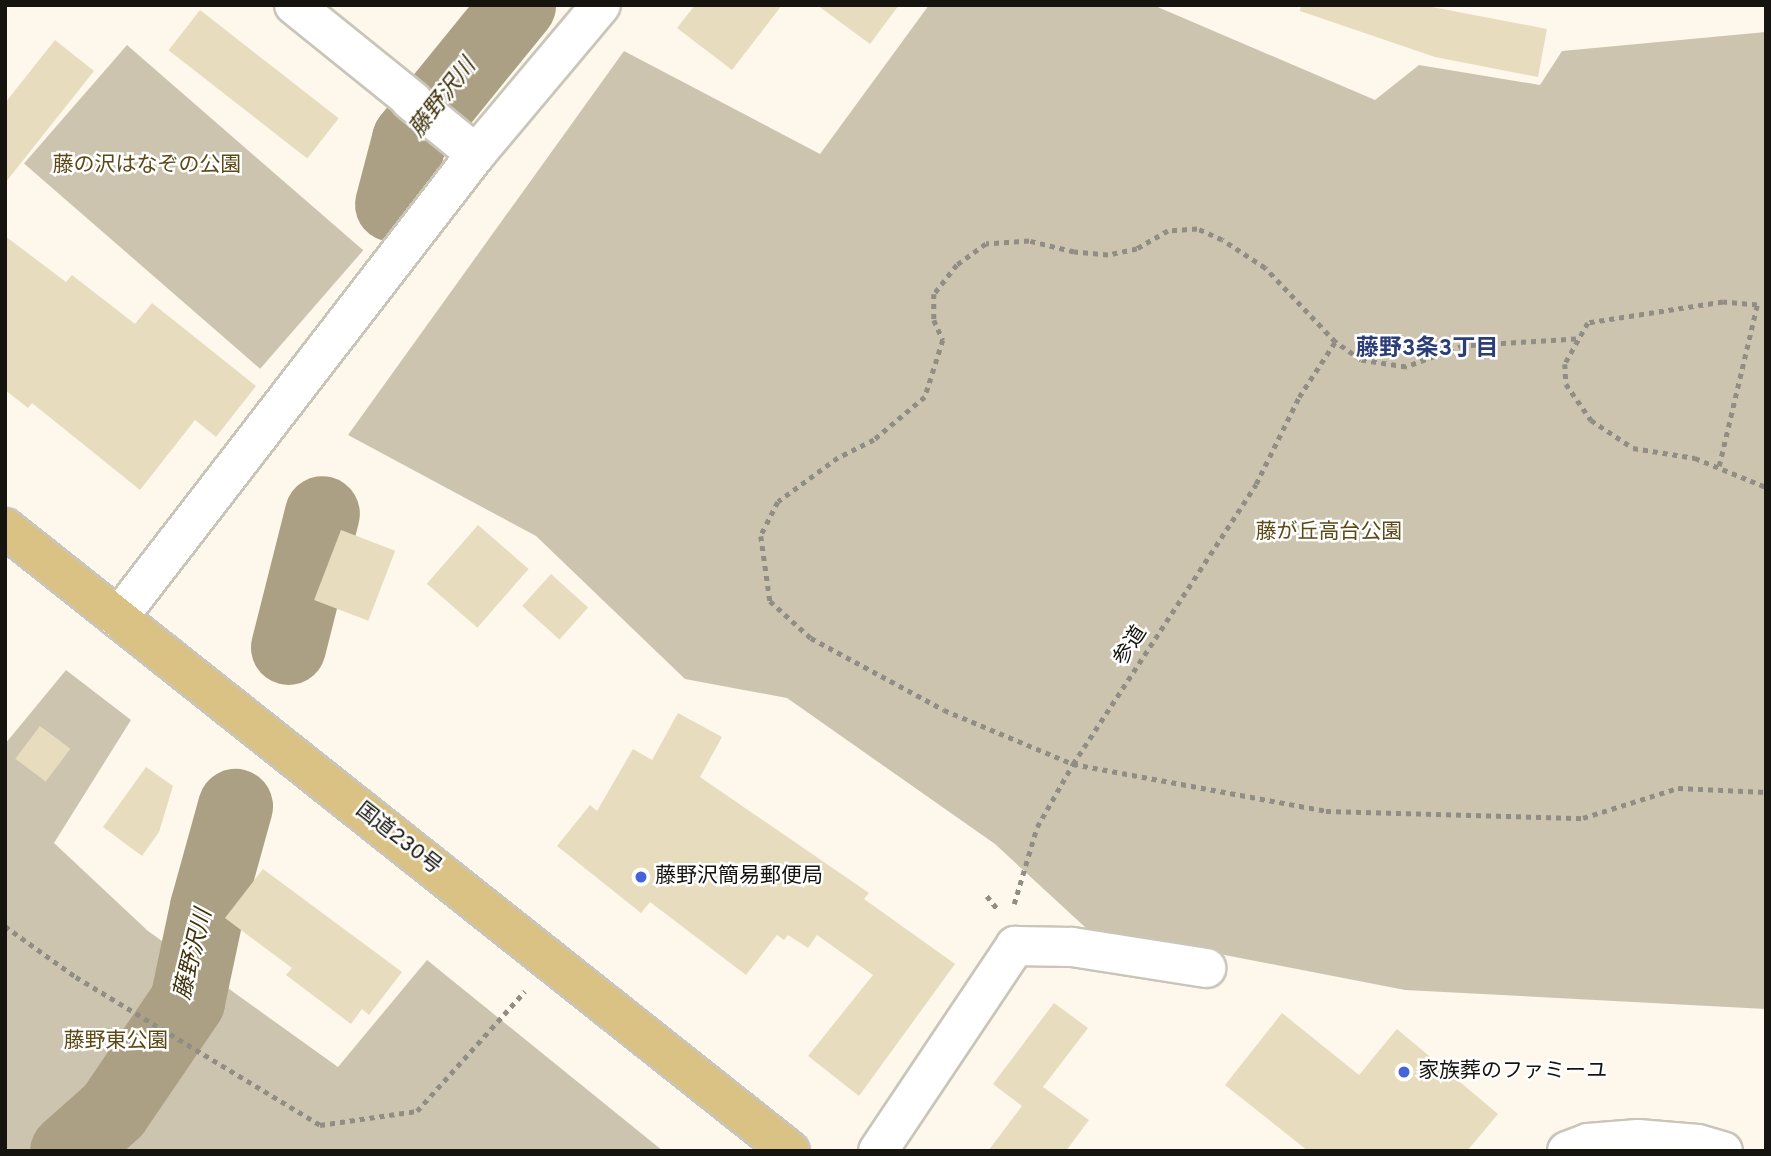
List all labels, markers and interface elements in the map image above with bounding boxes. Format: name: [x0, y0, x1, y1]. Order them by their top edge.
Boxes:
water label: 藤野沢川: [405, 54, 483, 144]
park label: 藤の沢はなぞの公園: [53, 153, 241, 179]
district label: 藤野3条3丁目: [1356, 336, 1498, 364]
park label: 藤が丘高台公園: [1256, 520, 1402, 546]
street label: 参道: [1109, 622, 1153, 670]
street label: 国道230号: [350, 798, 446, 880]
place label: 藤野沢簡易郵便局: [655, 864, 823, 890]
marker: 藤野沢簡易郵便局: [633, 869, 649, 885]
water label: 藤野沢川: [170, 907, 220, 1003]
park label: 藤野東公園: [64, 1029, 168, 1055]
place label: 家族葬のファミーユ: [1418, 1059, 1607, 1085]
marker: 家族葬のファミーユ: [1396, 1064, 1412, 1080]

